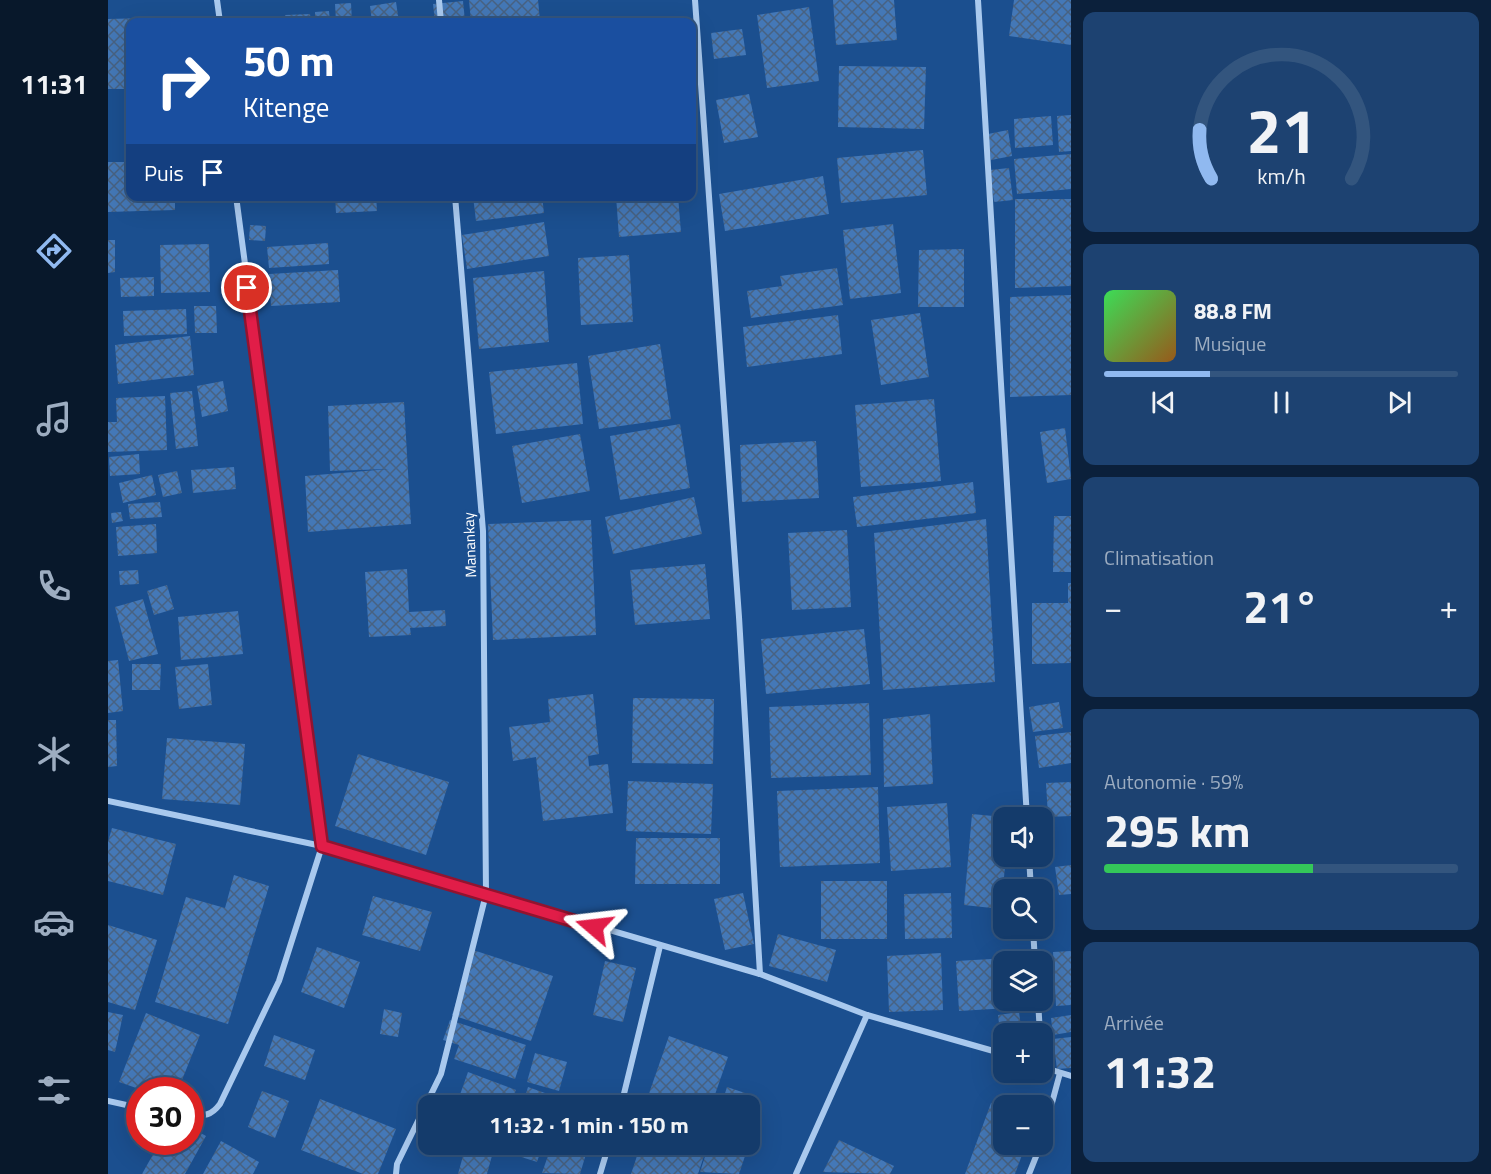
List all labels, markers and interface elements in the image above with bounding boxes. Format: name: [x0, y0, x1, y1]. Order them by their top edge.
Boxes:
text: 50 m: [243, 28, 335, 92]
icon: right: [144, 42, 222, 120]
text: 11:31: [20, 63, 88, 104]
text: 21: [1246, 82, 1316, 177]
text: Kitenge: [243, 86, 329, 127]
text: Puis: [144, 156, 184, 190]
icon: arrive: [196, 156, 229, 189]
text: km/h: [1257, 161, 1305, 193]
icon: directions: [33, 230, 75, 272]
pin: [221, 262, 272, 313]
icon: arrive: [230, 271, 263, 304]
text: 88.8 FM: [1194, 294, 1272, 328]
text: Musique: [1194, 328, 1266, 359]
icon: previous: [1147, 386, 1180, 419]
icon: pause: [1265, 386, 1298, 419]
icon: next: [1383, 386, 1416, 419]
icon: music: [33, 398, 75, 440]
street label: Manankay: [457, 512, 482, 578]
text: Climatisation: [1104, 542, 1214, 573]
icon: phone: [33, 565, 75, 607]
text: 21°: [1243, 572, 1319, 640]
text: −: [1104, 582, 1122, 632]
text: +: [1440, 582, 1458, 632]
icon: climate: [33, 733, 75, 775]
text: Autonomie · 59%: [1104, 766, 1243, 797]
text: 295 km: [1104, 796, 1250, 864]
map controls: [993, 807, 1053, 1155]
button: sound: [993, 807, 1053, 867]
button: search: [993, 879, 1053, 939]
position arrow: [562, 895, 626, 959]
icon: car: [33, 901, 75, 943]
button: layers: [993, 951, 1053, 1011]
text: Arrivée: [1104, 1007, 1164, 1038]
button: +: [993, 1023, 1053, 1083]
text: 11:32: [1104, 1037, 1216, 1105]
icon: filters: [33, 1069, 75, 1111]
speed limit sign: 30: [126, 1077, 204, 1155]
button: −: [993, 1095, 1053, 1155]
text: 11:32 · 1 min · 150 m: [489, 1108, 689, 1142]

